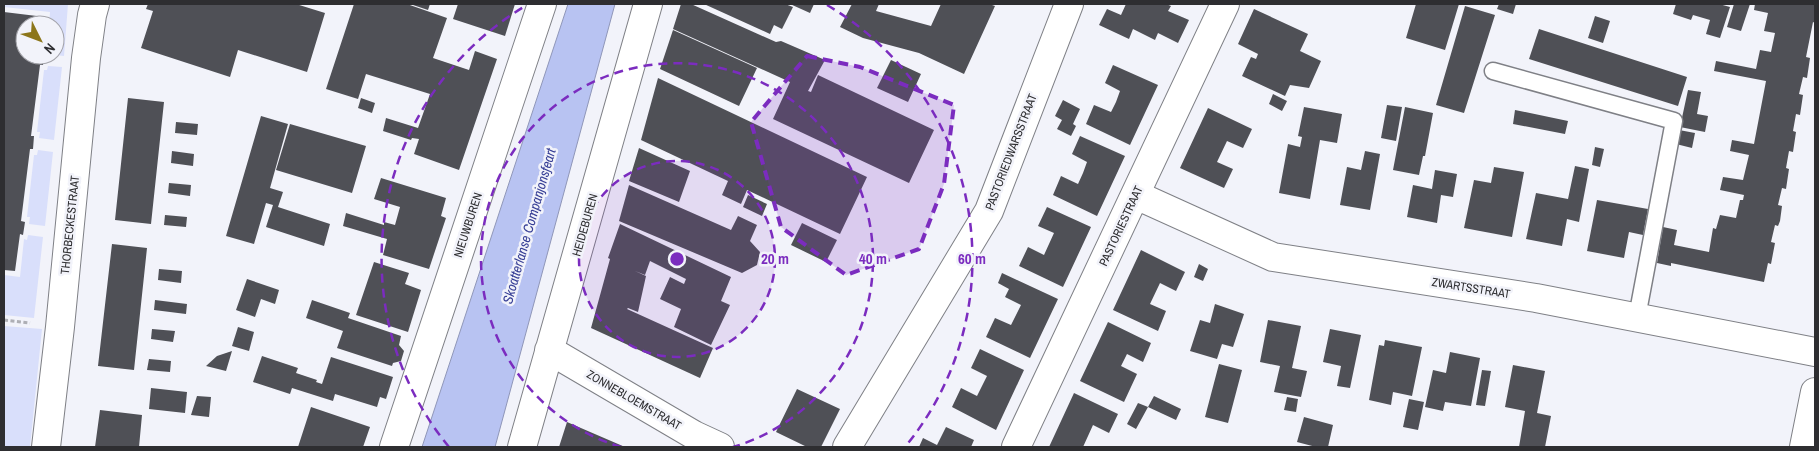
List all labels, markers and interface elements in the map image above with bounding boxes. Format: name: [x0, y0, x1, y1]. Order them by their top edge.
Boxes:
north arrow: [15, 15, 65, 65]
text: N: [40, 40, 59, 58]
street label: PASTORIEDWARSSTRAAT: [981, 92, 1041, 212]
water label: Skoatterlanse Companjonsfeart: [498, 145, 560, 306]
street label: THORBECKESTRAAT: [57, 175, 83, 275]
street label: PASTORIESTRAAT: [1095, 183, 1147, 269]
street label: NIEUWBUREN: [450, 191, 486, 259]
street label: HEIDEBUREN: [568, 192, 602, 258]
text: 20 m: [761, 248, 789, 269]
text: 40 m: [859, 248, 887, 269]
text: 60 m: [958, 248, 986, 269]
centre of rings: [668, 250, 686, 268]
street label: ZWARTSSTRAAT: [1431, 274, 1511, 302]
street label: ZONNEBLOEMSTRAAT: [584, 366, 684, 434]

